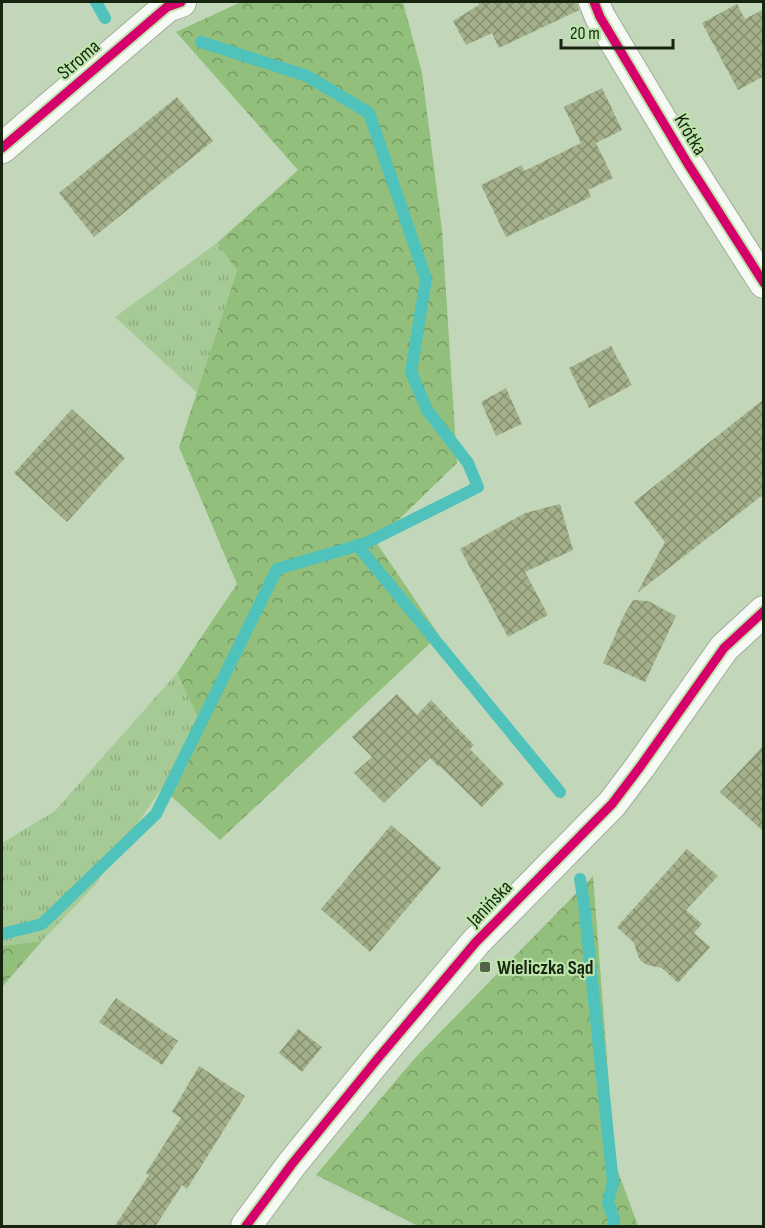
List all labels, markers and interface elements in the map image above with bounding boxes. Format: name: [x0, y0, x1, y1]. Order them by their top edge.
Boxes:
scale bar: [561, 12, 674, 50]
text: 20 m: [570, 23, 600, 44]
street label: Stroma: [52, 35, 105, 85]
street label: Krótka: [668, 109, 712, 160]
street label: Janińska: [461, 876, 518, 933]
place label: Wieliczka Sąd: [497, 956, 594, 980]
marker: Wieliczka Sąd: [478, 960, 492, 974]

